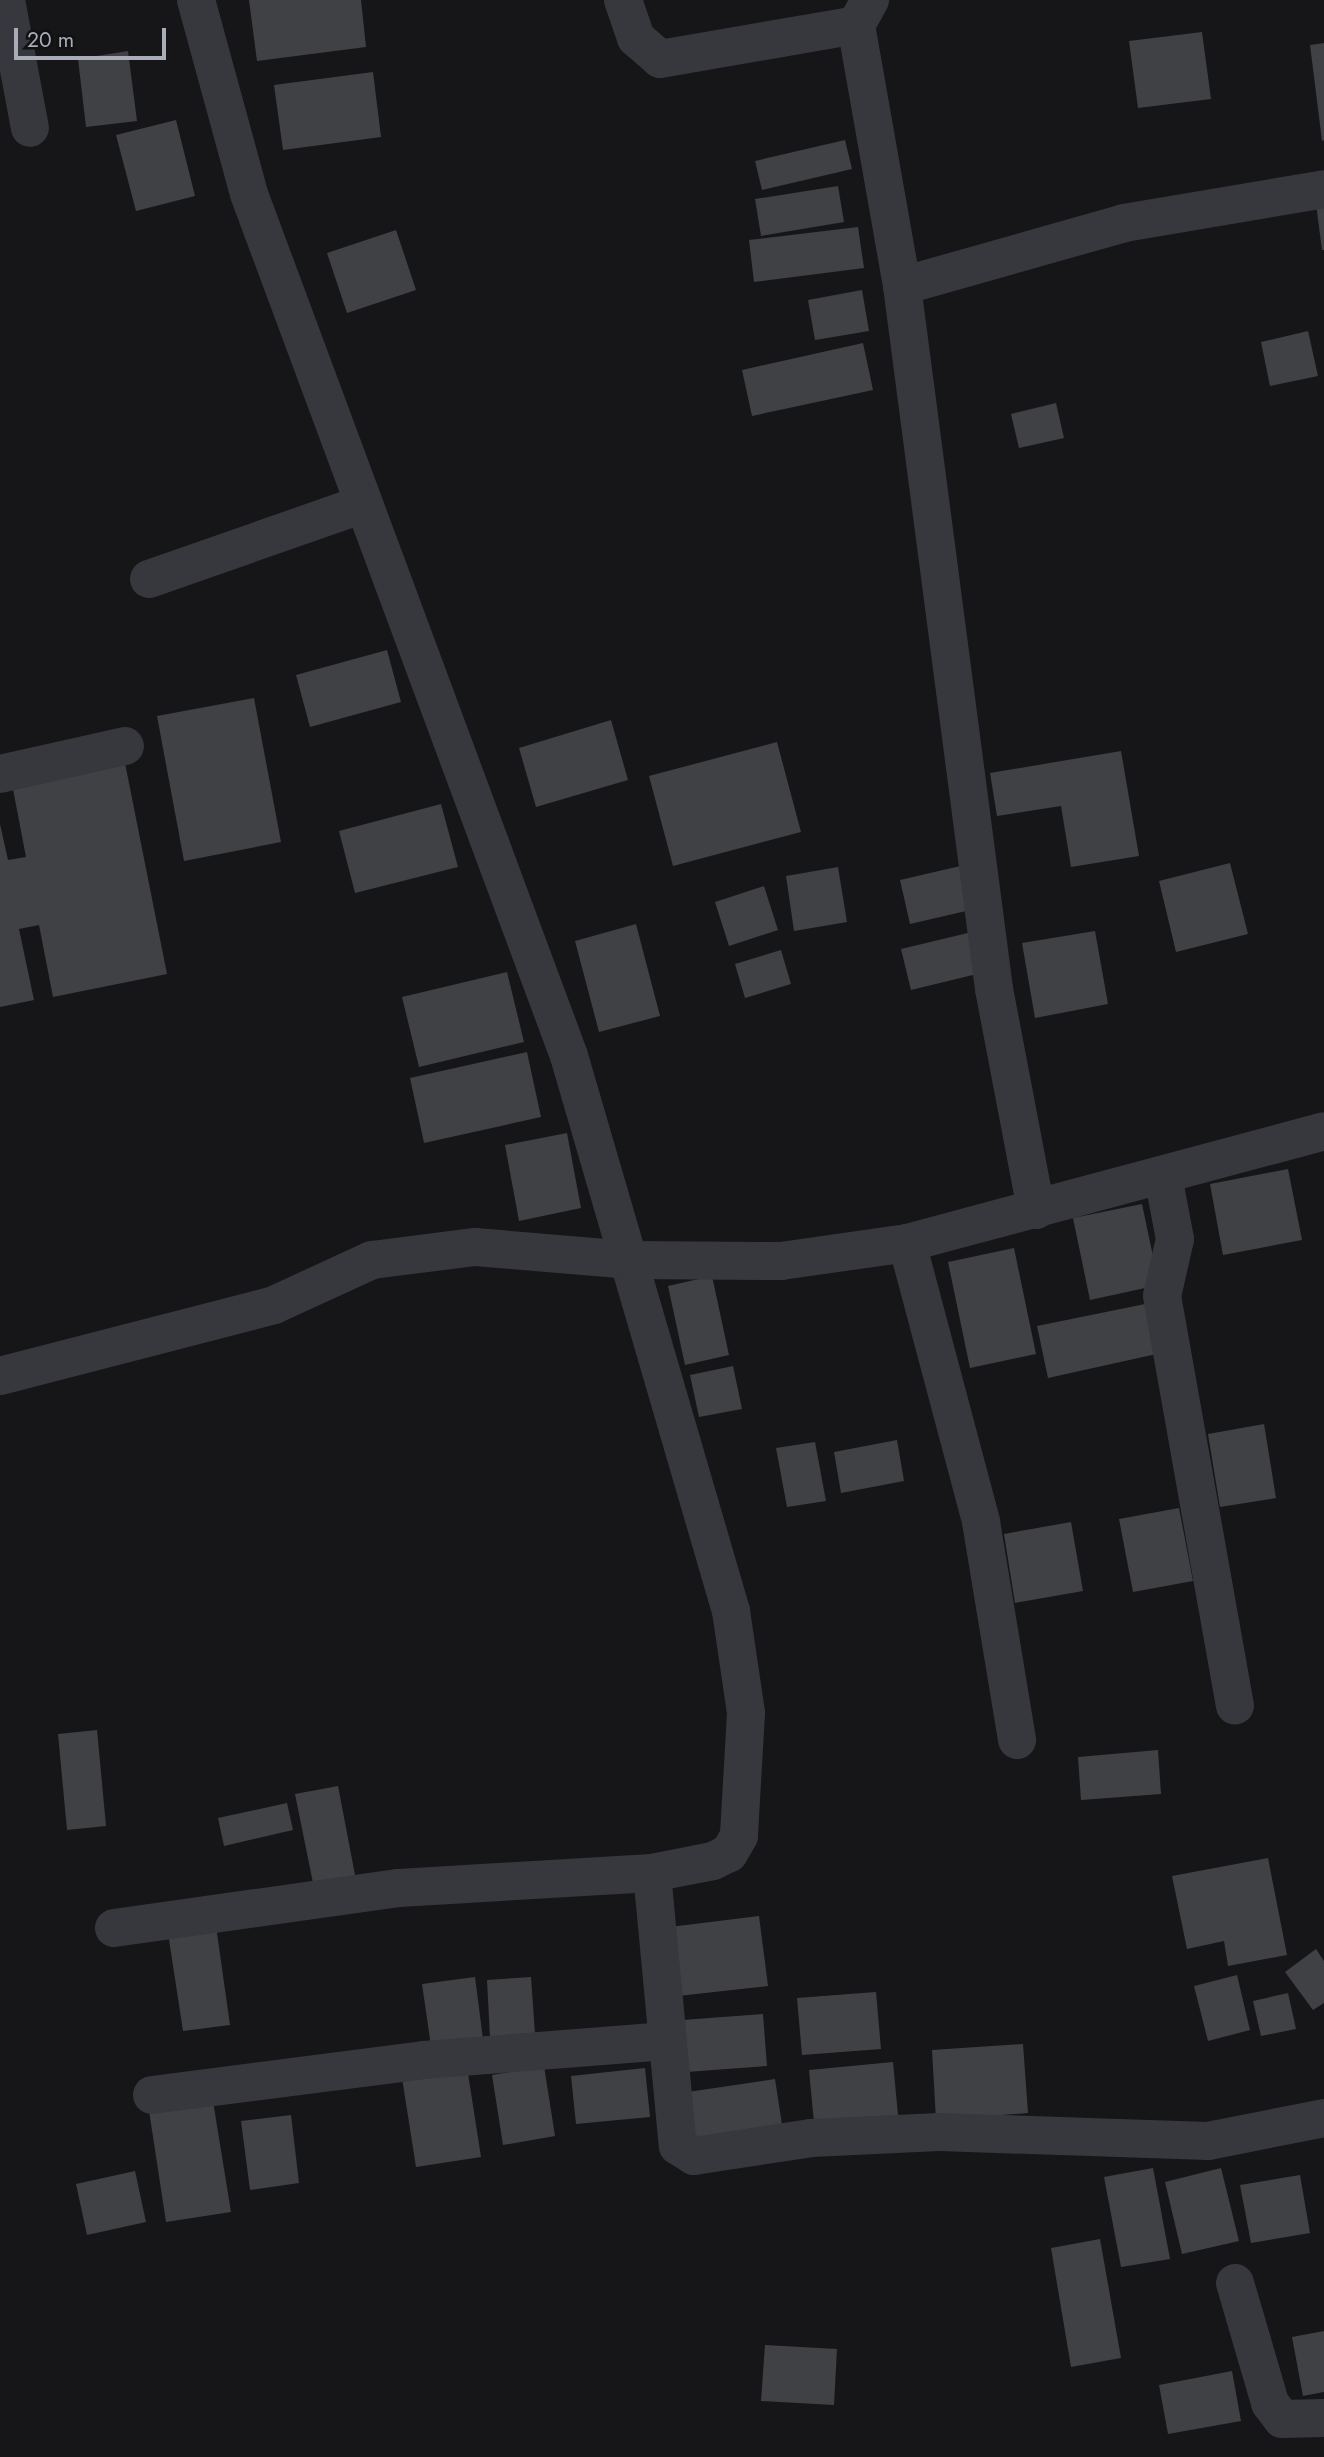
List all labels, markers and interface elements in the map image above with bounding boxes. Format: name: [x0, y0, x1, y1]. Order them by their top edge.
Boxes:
scale bar: [18, 14, 170, 58]
text: 20 m: [27, 25, 74, 55]

